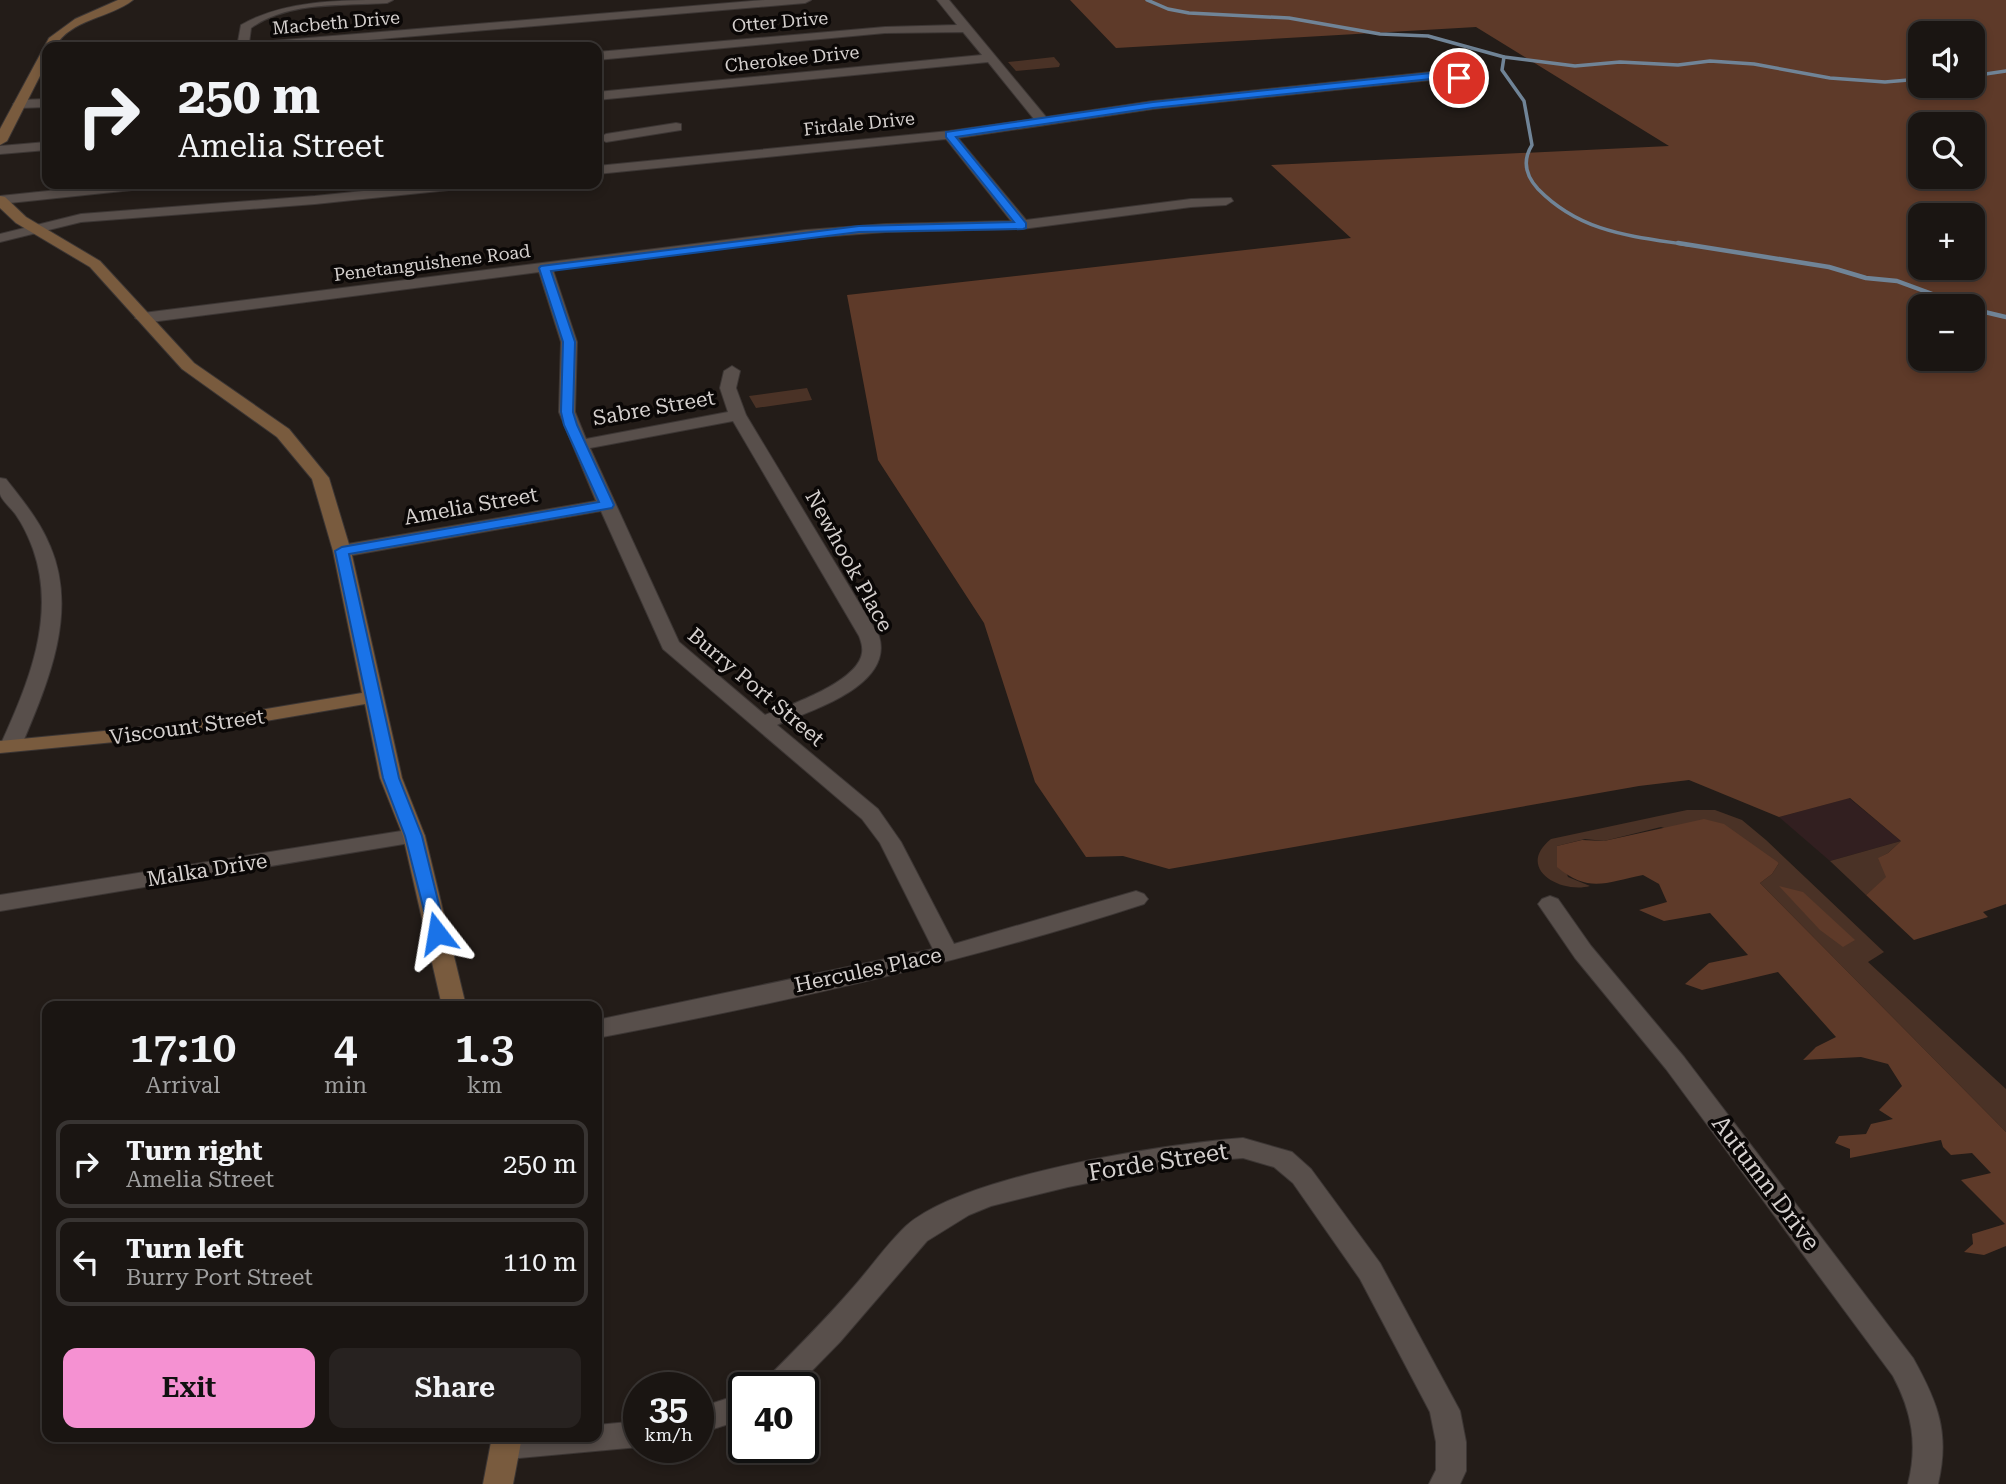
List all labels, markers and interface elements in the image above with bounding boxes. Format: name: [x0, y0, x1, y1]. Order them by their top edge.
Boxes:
street label: Macbeth Drive: [271, 6, 401, 39]
street label: Otter Drive: [731, 7, 829, 36]
map controls: [1908, 21, 1985, 371]
button: sound: [1908, 21, 1985, 98]
street label: Cherokee Drive: [724, 41, 860, 76]
pin: [1429, 48, 1489, 108]
icon: arrive: [1440, 59, 1478, 97]
text: 250 m: [178, 68, 320, 125]
icon: right: [63, 70, 154, 161]
street label: Firdale Drive: [802, 107, 916, 140]
button: search: [1908, 112, 1985, 189]
text: Amelia Street: [178, 127, 384, 165]
button: +: [1908, 203, 1985, 280]
street label: Penetanguishene Road: [332, 240, 532, 285]
button: −: [1908, 294, 1985, 371]
street label: Sabre Street: [591, 385, 717, 431]
street label: Amelia Street: [402, 482, 540, 530]
street label: Newhook Place: [800, 486, 898, 636]
street label: Burry Port Street: [683, 623, 829, 751]
street label: Viscount Street: [108, 704, 266, 750]
street label: Malka Drive: [145, 849, 269, 891]
position arrow: [400, 896, 474, 970]
street label: Hercules Place: [792, 943, 944, 997]
text: 17:10: [130, 1023, 236, 1072]
text: 4: [334, 1023, 357, 1072]
text: 1.3: [455, 1023, 514, 1072]
text: Arrival: [146, 1072, 220, 1099]
text: min: [324, 1072, 367, 1099]
text: km: [467, 1072, 502, 1099]
street label: Autumn Drive: [1706, 1110, 1826, 1256]
text: Turn right: [126, 1136, 262, 1166]
street label: Forde Street: [1086, 1137, 1230, 1187]
icon: right: [67, 1145, 105, 1183]
text: 250 m: [503, 1149, 577, 1179]
text: Amelia Street: [126, 1166, 274, 1193]
text: Turn left: [126, 1234, 244, 1264]
icon: left: [67, 1243, 105, 1281]
text: 110 m: [503, 1247, 577, 1277]
text: Burry Port Street: [126, 1264, 313, 1291]
button: Exit: [63, 1348, 315, 1428]
button: Share: [329, 1348, 581, 1428]
speed limit sign: 40: [728, 1372, 819, 1463]
text: 35: [649, 1388, 688, 1429]
text: km/h: [644, 1424, 693, 1445]

